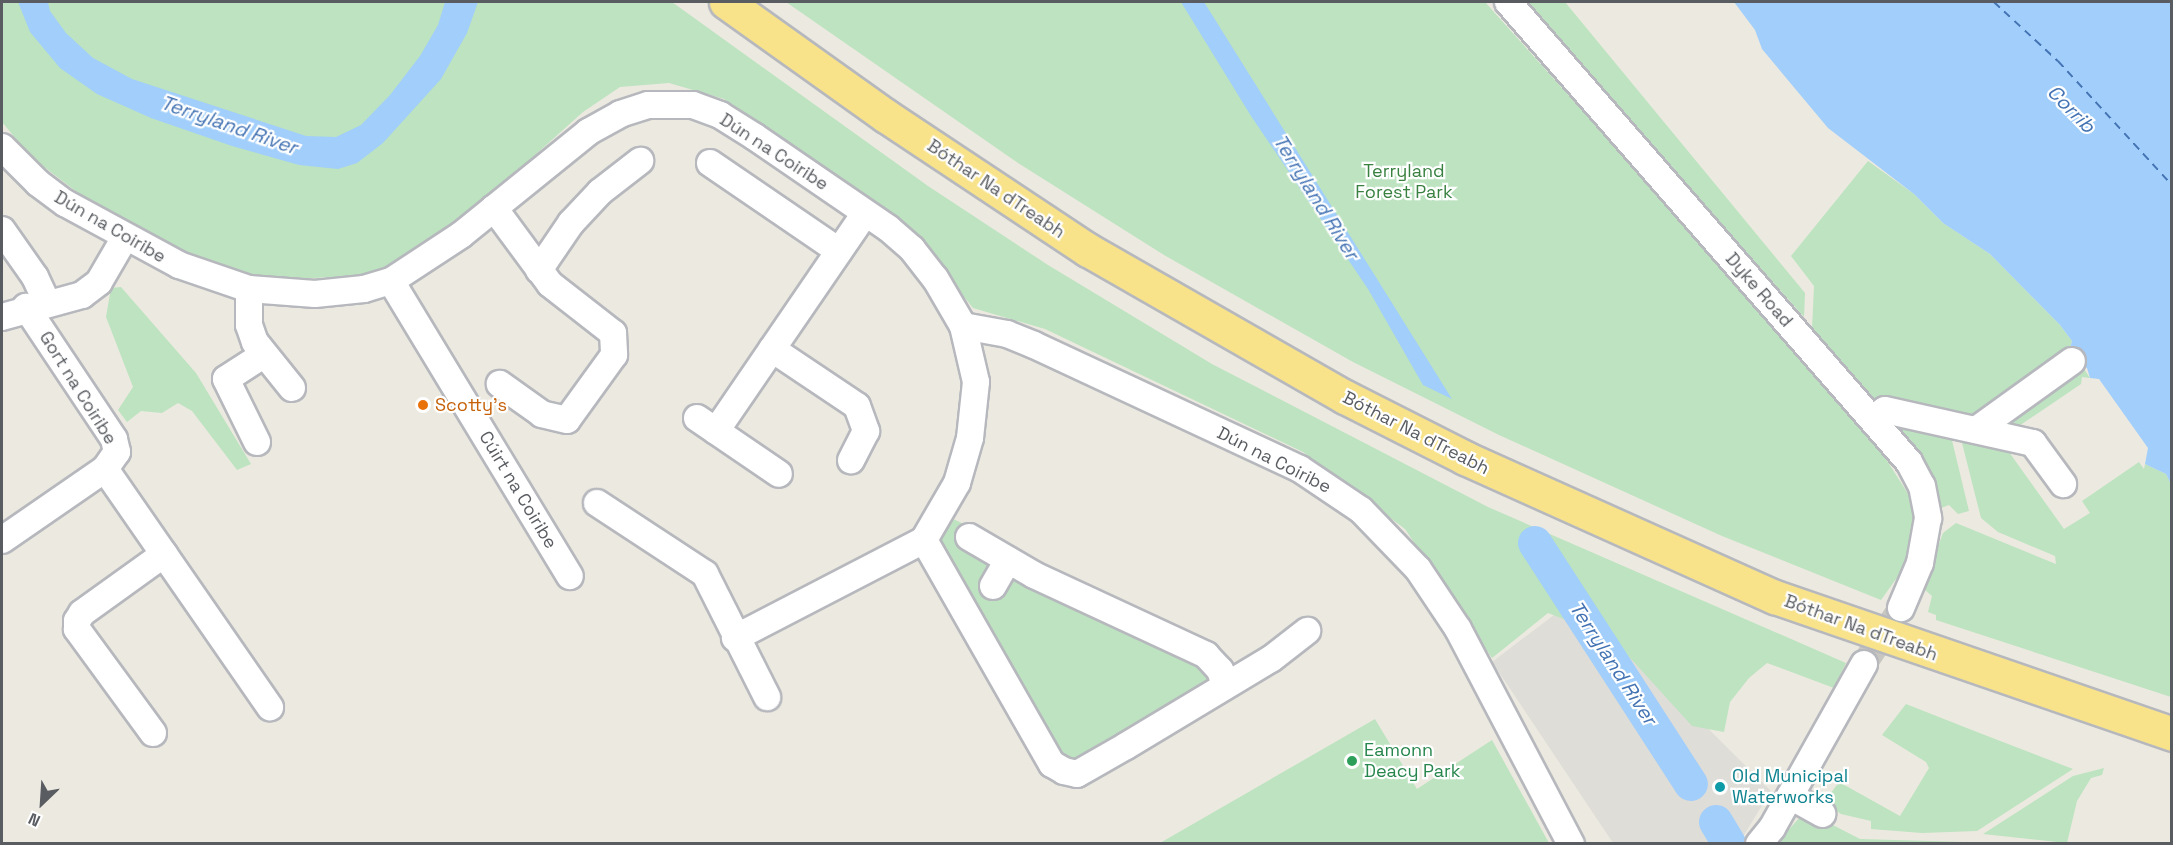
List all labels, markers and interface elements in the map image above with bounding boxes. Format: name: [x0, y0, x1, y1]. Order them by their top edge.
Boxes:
water label: Corrib: [2042, 80, 2100, 138]
water label: Terryland River: [158, 90, 300, 160]
street label: Dún na Coiribe: [716, 109, 832, 195]
water label: Terryland River: [1268, 130, 1364, 264]
street label: Bóthar Na dTreabh: [923, 135, 1069, 243]
park label: Terryland Forest Park: [1355, 161, 1453, 204]
street label: Dún na Coiribe: [50, 186, 170, 268]
street label: Dyke Road: [1721, 248, 1797, 332]
street label: Gort na Coiribe: [35, 327, 121, 449]
street label: Bóthar Na dTreabh: [1339, 387, 1493, 479]
place label: Scotty’s: [435, 394, 507, 416]
marker: Scotty’s: [416, 398, 430, 412]
street label: Dún na Coiribe: [1213, 422, 1335, 498]
street label: Cúirt na Coiribe: [474, 427, 562, 553]
street label: Bóthar Na dTreabh: [1781, 590, 1941, 666]
water label: Terryland River: [1564, 597, 1662, 729]
place label: Eamonn Deacy Park: [1364, 740, 1461, 783]
marker: Eamonn Deacy Park: [1345, 754, 1359, 768]
place label: Old Municipal Waterworks: [1732, 766, 1848, 808]
north arrow: [12, 773, 72, 833]
marker: Old Municipal Waterworks: [1713, 780, 1727, 794]
text: N: [25, 808, 43, 832]

